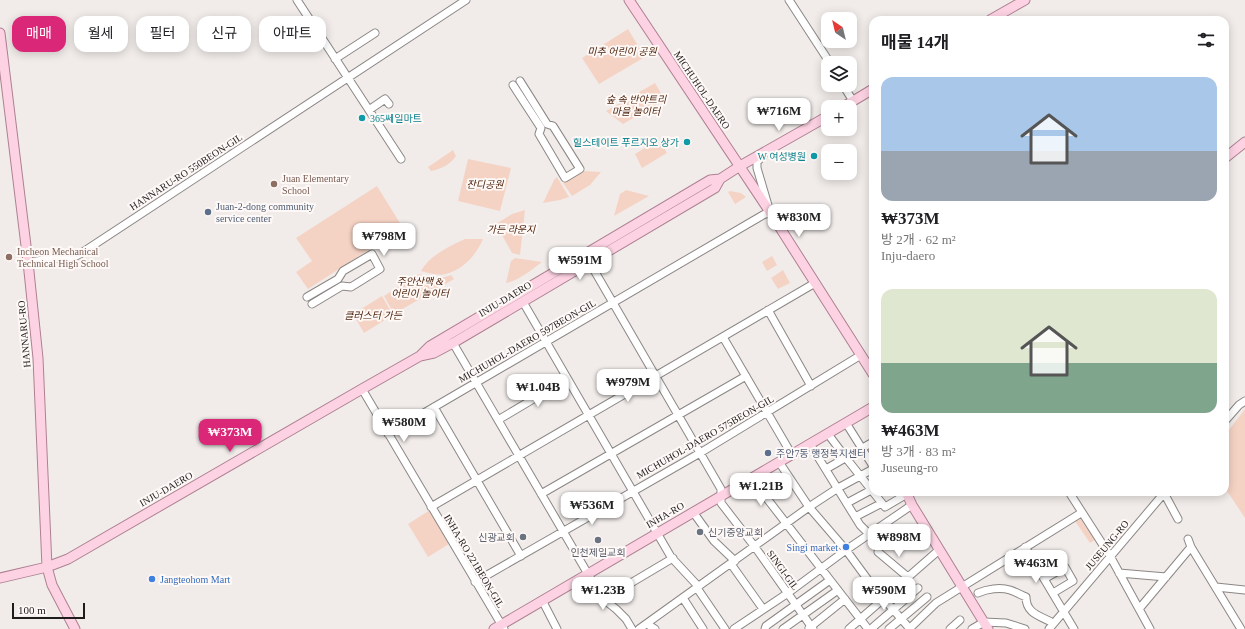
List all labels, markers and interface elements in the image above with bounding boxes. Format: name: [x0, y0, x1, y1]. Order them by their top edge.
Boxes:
north arrow: [821, 12, 857, 48]
map controls: [821, 12, 857, 180]
chip: 매매: [12, 16, 66, 52]
chip: 월세: [74, 16, 128, 52]
chip: 필터: [136, 16, 189, 52]
chip: 신규: [197, 16, 251, 52]
chip: 아파트: [259, 16, 326, 52]
icon: filters: [1195, 29, 1217, 51]
text: 매물 14개: [881, 33, 949, 52]
park label: 미추 어린이 공원: [587, 46, 657, 57]
street label: MICHUHOL-DAERO: [672, 49, 732, 131]
button: layers: [821, 56, 857, 92]
park label: 숲 속 반야트리 마을 놀이터: [606, 94, 667, 117]
pin: ₩716M: [751, 98, 807, 132]
button: +: [821, 100, 857, 136]
text: ₩716M: [757, 103, 801, 118]
icon: home: [1013, 103, 1085, 175]
marker: 365쎄일마트: [357, 113, 367, 123]
place label: 365쎄일마트: [370, 113, 422, 124]
street label: HANNARU-RO 550BEON-GIL: [128, 131, 244, 213]
place label: 힐스테이트 푸르지오 상가: [573, 137, 679, 148]
marker: 힐스테이트 푸르지오 상가: [682, 137, 692, 147]
button: −: [821, 144, 857, 180]
place label: W 여성병원: [757, 151, 806, 162]
marker: W 여성병원: [809, 151, 819, 161]
place label: Juan Elementary School: [282, 173, 349, 196]
marker: Juan Elementary School: [269, 179, 279, 189]
park label: 잔디공원: [467, 179, 504, 190]
place label: Juan-2-dong community service center: [216, 201, 314, 224]
pin: ₩830M: [771, 204, 827, 238]
marker: Juan-2-dong community service center: [203, 207, 213, 217]
text: ₩830M: [777, 209, 821, 224]
text: ₩373M: [881, 209, 940, 228]
pin: ₩798M: [356, 223, 412, 257]
park label: 가든 라운지: [487, 224, 536, 235]
text: ₩798M: [362, 228, 406, 243]
text: 방 2개 · 62 m²: [881, 232, 956, 247]
place label: Incheon Mechanical Technical High School: [17, 246, 109, 269]
pin: ₩591M: [552, 247, 608, 281]
text: Inju-daero: [881, 248, 935, 263]
marker: Incheon Mechanical Technical High School: [4, 252, 14, 262]
text: ₩591M: [558, 252, 602, 267]
park label: 주안산맥 & 어린이 놀이터: [391, 276, 451, 299]
street label: INJU-DAERO: [477, 279, 533, 319]
street label: MICHUHOL-DAERO 597BEON-GIL: [457, 297, 597, 385]
street label: HANNARU-RO: [16, 300, 32, 368]
park label: 클러스터 가든: [344, 310, 403, 321]
icon: home: [1013, 315, 1085, 387]
pin: ₩979M: [600, 369, 656, 403]
pin: ₩1.04B: [505, 374, 571, 408]
text: ₩979M: [606, 374, 650, 389]
text: ₩1.04B: [516, 379, 560, 394]
street label: MICHUHOL-DAERO 575BEON-GIL: [635, 393, 775, 481]
pin: ₩580M: [376, 409, 432, 443]
text: ₩580M: [382, 414, 426, 429]
pin: ₩373M: [202, 419, 258, 453]
text: ₩463M: [881, 421, 940, 440]
text: ₩373M: [208, 424, 252, 439]
text: 방 3개 · 83 m²: [881, 444, 956, 459]
marker: 주안7동 행정복지센터: [763, 448, 773, 458]
place label: 주안7동 행정복지센터: [776, 448, 866, 459]
text: Juseung-ro: [881, 460, 938, 475]
street label: INJU-DAERO: [138, 469, 194, 509]
pin: ₩1.21B: [728, 473, 794, 507]
text: ₩1.21B: [739, 478, 783, 493]
pin: ₩536M: [564, 492, 620, 526]
text: ₩536M: [570, 497, 614, 512]
street label: INHA-RO: [644, 500, 686, 530]
street label: INHA-RO 221BEON-GIL: [442, 512, 506, 610]
street label: JUSEUNG-RO: [1083, 518, 1131, 572]
pin: ₩898M: [871, 524, 927, 558]
marker: 신기중앙교회: [695, 527, 705, 537]
place label: 신기중앙교회: [708, 527, 763, 538]
text: ₩898M: [877, 529, 921, 544]
place label: 신광교회: [478, 532, 515, 543]
marker: 신광교회: [518, 532, 528, 542]
marker: 인천제일교회: [593, 535, 603, 545]
place label: Singi market: [787, 542, 838, 553]
marker: Singi market: [841, 542, 851, 552]
place label: 인천제일교회: [570, 547, 626, 558]
street label: SINGI-GIL: [765, 548, 801, 592]
pin: ₩463M: [1008, 550, 1064, 584]
text: ₩463M: [1014, 555, 1058, 570]
marker: Jangteohom Mart: [147, 574, 157, 584]
place label: Jangteohom Mart: [160, 574, 230, 585]
pin: ₩1.23B: [570, 577, 636, 611]
pin: ₩590M: [856, 577, 912, 611]
text: ₩1.23B: [581, 582, 625, 597]
text: ₩590M: [862, 582, 906, 597]
scale bar: [12, 601, 85, 620]
text: 100 m: [18, 604, 46, 616]

